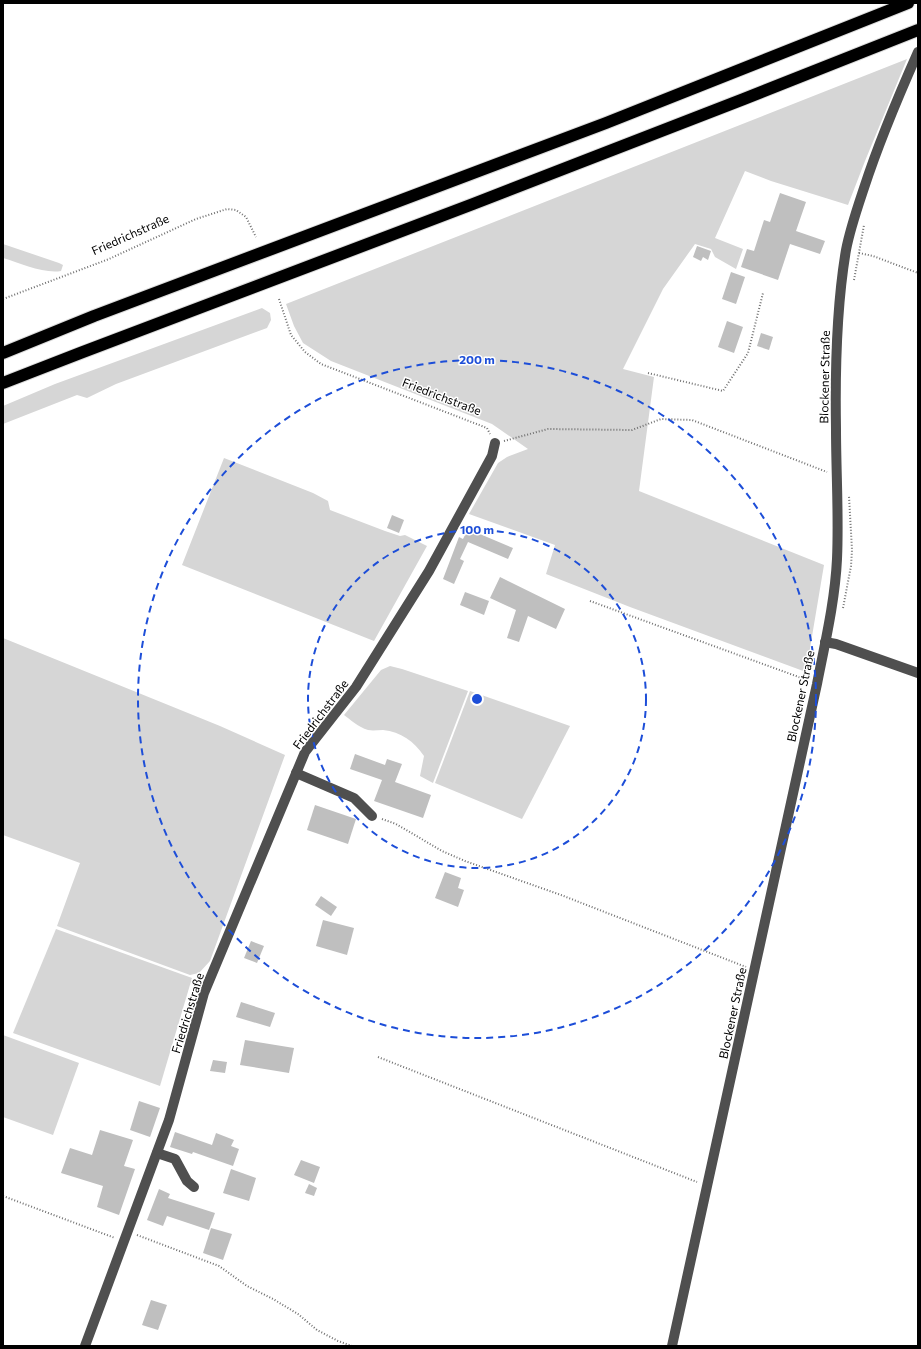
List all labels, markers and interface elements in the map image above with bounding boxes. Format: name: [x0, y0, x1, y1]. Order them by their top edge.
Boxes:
street label: Friedrichstraße: [89, 211, 171, 257]
street label: Blockener Straße: [816, 330, 832, 424]
text: 200 m: [459, 352, 495, 366]
street label: Friedrichstraße: [401, 375, 483, 417]
text: 100 m: [460, 522, 494, 536]
street label: Blockener Straße: [783, 649, 817, 743]
street label: Friedrichstraße: [289, 676, 351, 752]
centre of rings: [470, 692, 484, 706]
street label: Blockener Straße: [715, 966, 749, 1060]
street label: Friedrichstraße: [168, 971, 206, 1055]

